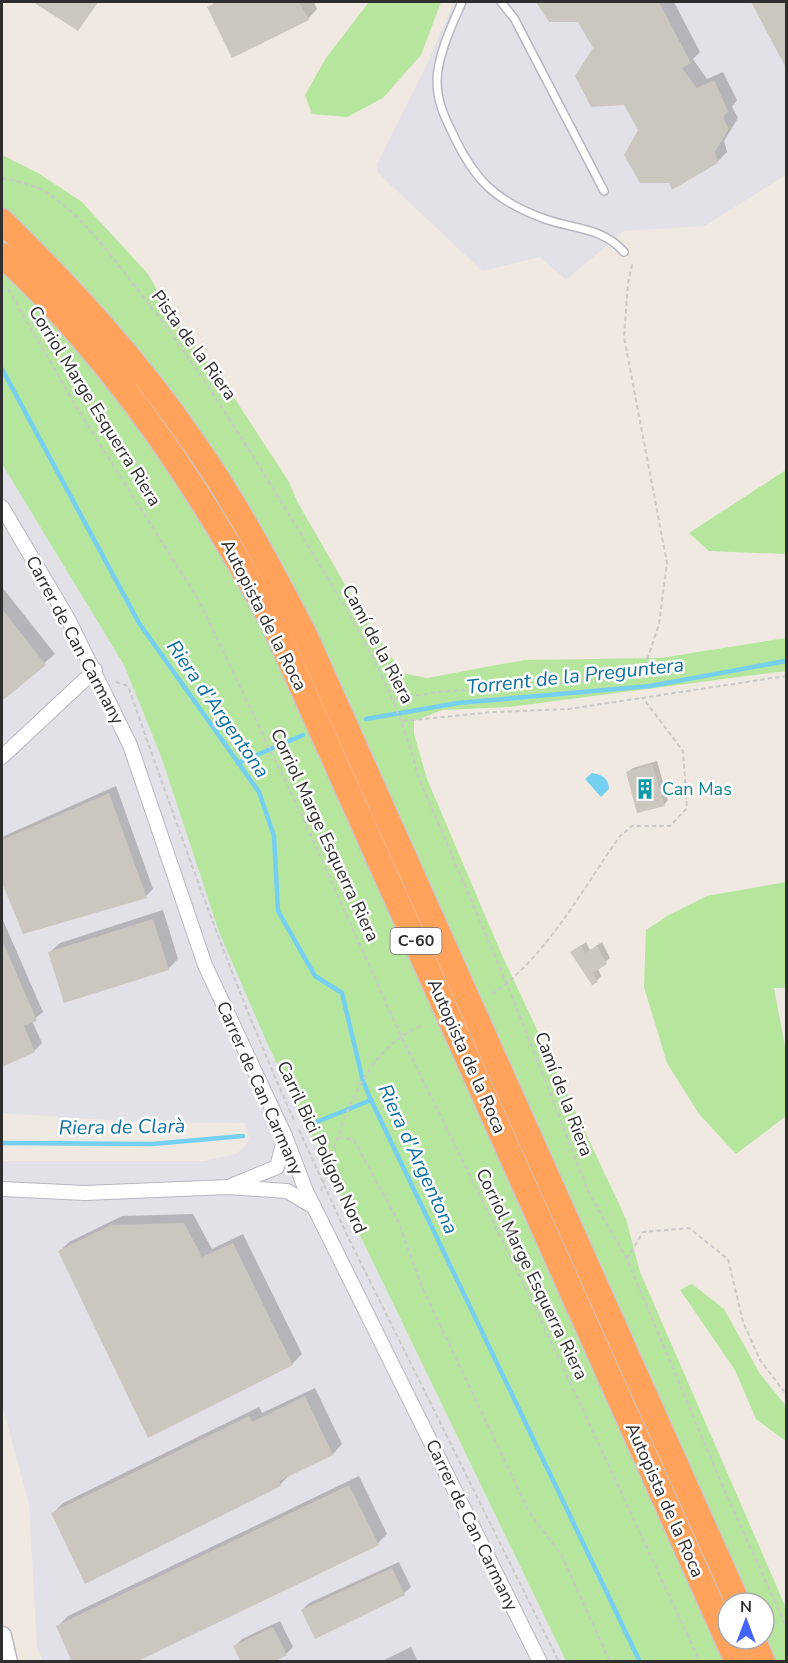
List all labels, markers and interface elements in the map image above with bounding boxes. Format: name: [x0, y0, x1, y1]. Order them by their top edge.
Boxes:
street label: Pista de la Riera: [146, 285, 242, 405]
street label: Corriol Marge Esquerra Riera: [23, 301, 167, 511]
street label: Autopista de la Roca: [215, 535, 313, 695]
street label: Carrer de Can Carmany: [20, 551, 130, 729]
street label: Camí de la Riera: [337, 580, 419, 708]
water label: Riera d'Argentona: [160, 635, 276, 783]
water label: Torrent de la Preguntera: [465, 651, 685, 701]
street label: Corriol Marge Esquerra Riera: [265, 725, 385, 945]
building icon: Can Mas: [633, 777, 657, 801]
place label: Can Mas: [662, 777, 732, 801]
road number: C-60: [390, 928, 442, 954]
street label: Autopista de la Roca: [422, 975, 512, 1137]
street label: Carrer de Can Carmany: [211, 997, 309, 1179]
street label: Camí de la Riera: [529, 1028, 599, 1160]
street label: Carril Bici Polígon Nord: [271, 1057, 373, 1237]
water label: Riera d'Argentona: [371, 1079, 465, 1239]
water label: Riera de Clarà: [59, 1112, 185, 1142]
street label: Corriol Marge Esquerra Riera: [470, 1164, 594, 1384]
street label: Autopista de la Roca: [620, 1419, 710, 1581]
street label: Carrer de Can Carmany: [420, 1435, 524, 1615]
north arrow: [716, 1591, 776, 1651]
text: N: [740, 1596, 752, 1618]

